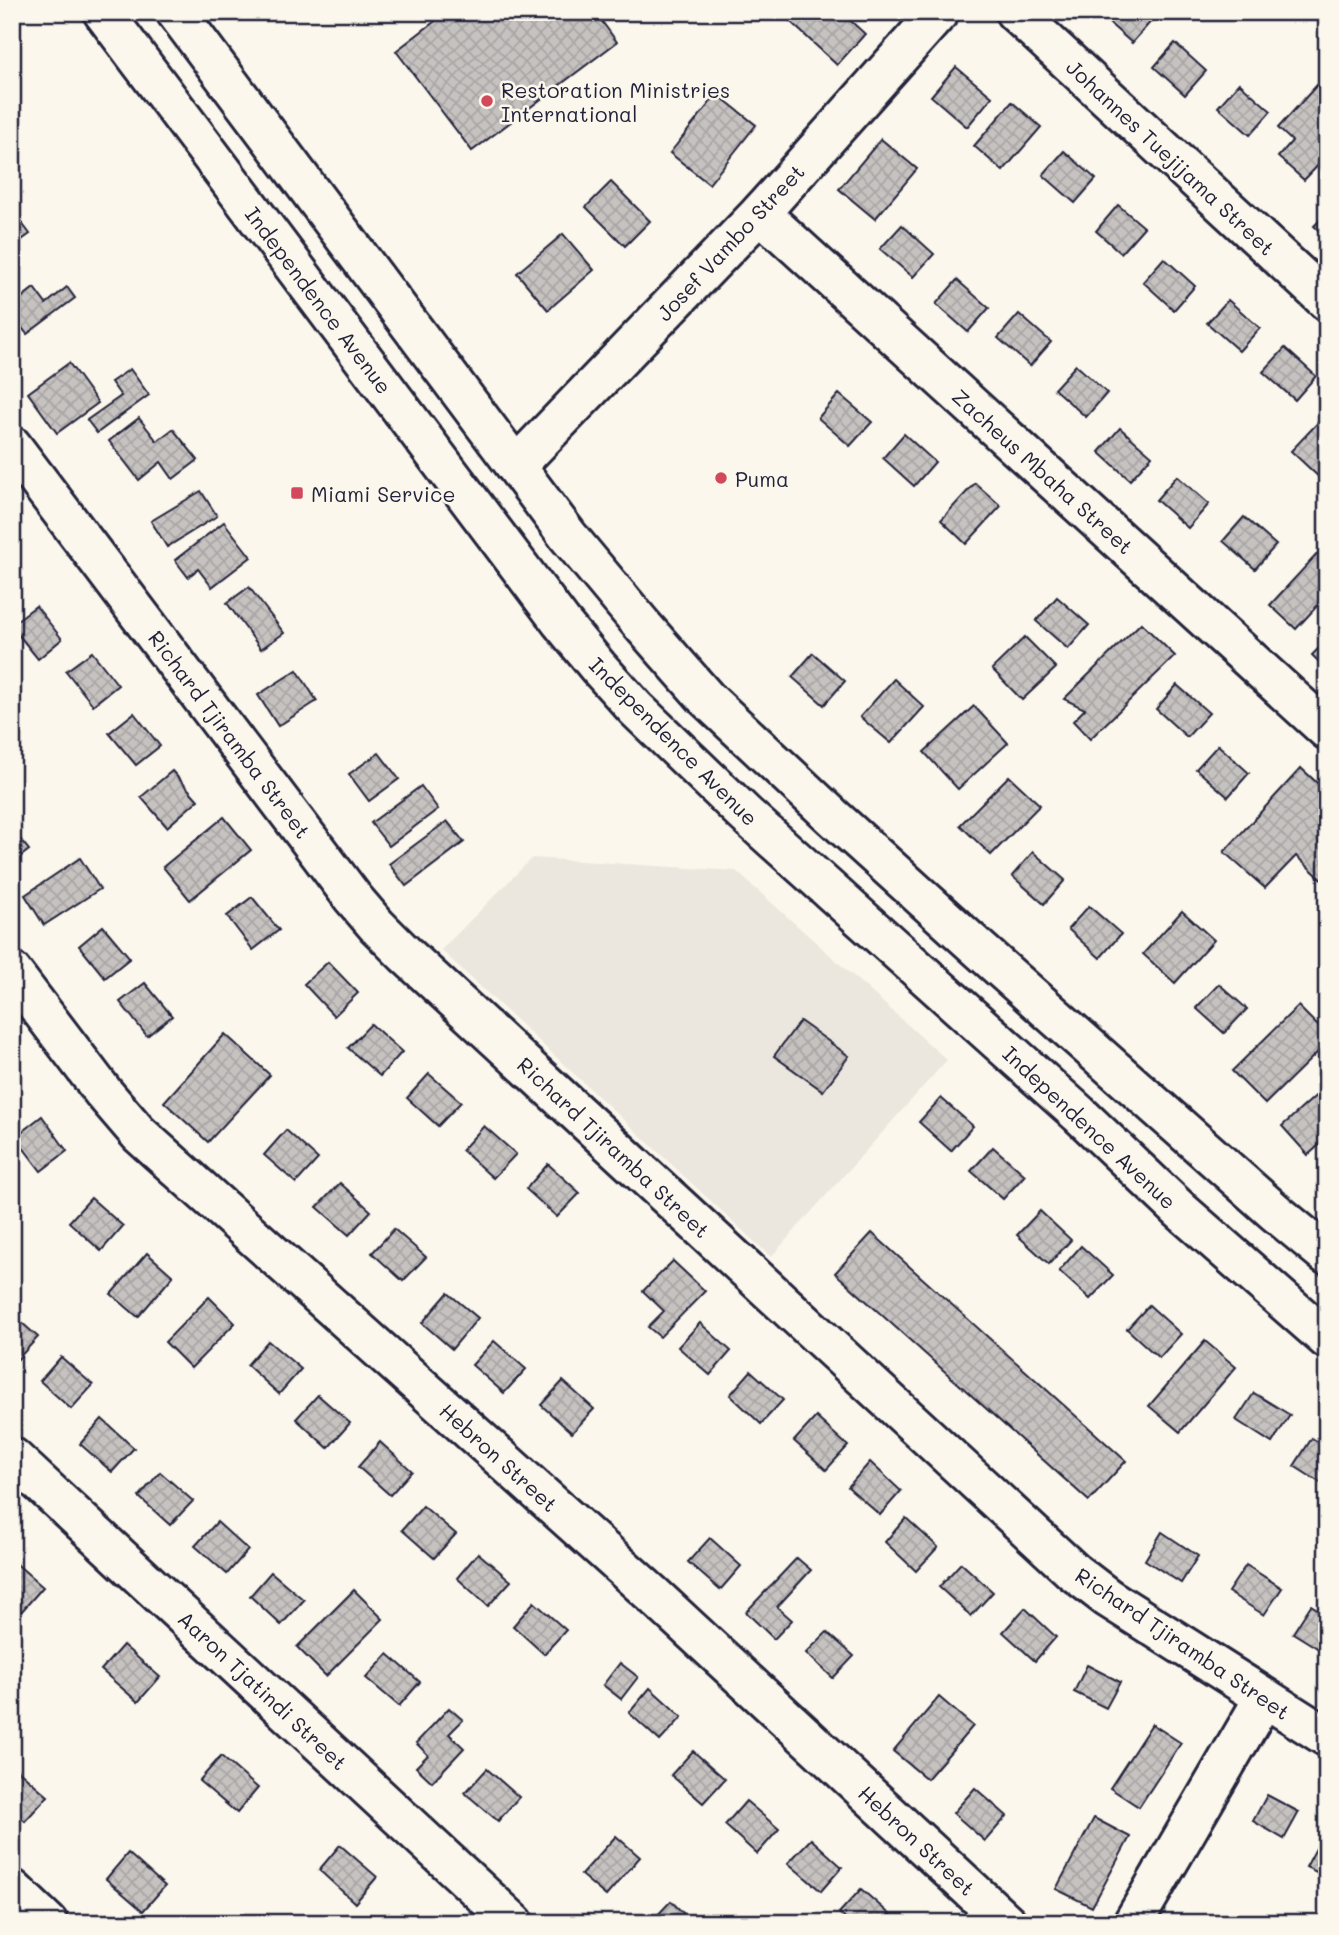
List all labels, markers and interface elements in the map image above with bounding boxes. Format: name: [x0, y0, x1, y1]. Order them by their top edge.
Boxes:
street label: Johannes Tuejijama Street: [1061, 53, 1281, 261]
place label: Restoration Ministries International: [501, 76, 730, 127]
marker: Restoration Ministries International: [479, 93, 495, 109]
street label: Josef Vambo Street: [650, 158, 810, 326]
street label: Independence Avenue: [240, 201, 398, 399]
street label: Zacheus Mbaha Street: [947, 383, 1139, 559]
place label: Puma: [735, 465, 789, 492]
marker: Puma: [713, 470, 729, 486]
place label: Miami Service: [311, 480, 455, 507]
marker: Miami Service: [289, 485, 305, 501]
street label: Richard Tjiramba Street: [143, 625, 317, 843]
street label: Independence Avenue: [584, 651, 764, 831]
street label: Independence Avenue: [998, 1040, 1182, 1214]
street label: Richard Tjiramba Street: [512, 1051, 716, 1243]
street label: Hebron Street: [434, 1397, 564, 1517]
street label: Richard Tjiramba Street: [1070, 1561, 1296, 1725]
street label: Aaron Tjatindi Street: [173, 1605, 353, 1775]
street label: Hebron Street: [853, 1779, 981, 1901]

